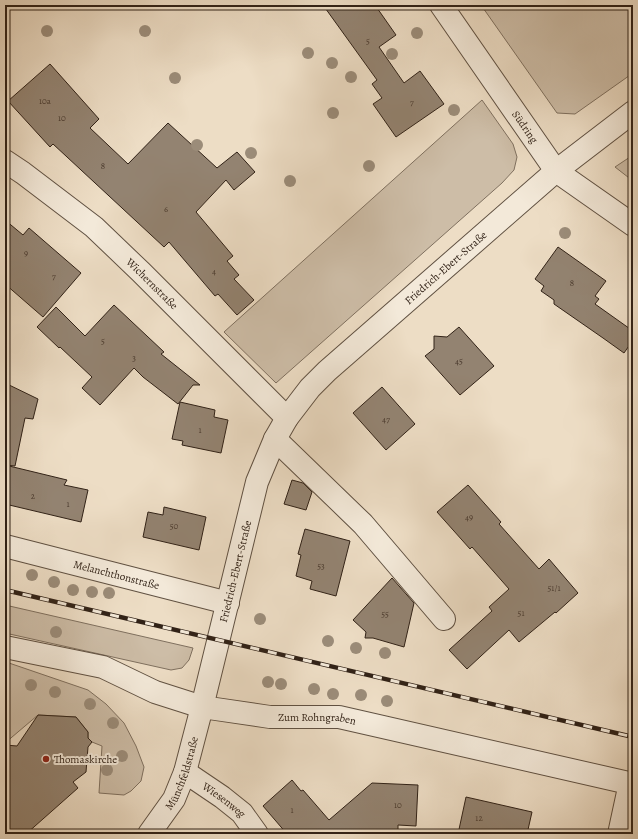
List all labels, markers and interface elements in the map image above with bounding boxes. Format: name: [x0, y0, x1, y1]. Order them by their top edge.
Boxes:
house number: 5: [366, 35, 370, 47]
house number: 10a: [39, 95, 52, 107]
house number: 7: [410, 96, 414, 108]
street label: Südring: [508, 108, 542, 147]
house number: 10: [58, 112, 66, 124]
house number: 8: [101, 160, 105, 172]
house number: 6: [164, 203, 168, 215]
street label: Friedrich-Ebert-Straße: [402, 228, 490, 308]
house number: 9: [24, 247, 28, 259]
street label: Wichernstraße: [122, 254, 181, 313]
house number: 4: [212, 265, 216, 277]
house number: 7: [52, 270, 56, 282]
house number: 8: [570, 277, 574, 289]
house number: 5: [101, 335, 105, 347]
house number: 3: [132, 352, 136, 364]
house number: 45: [455, 355, 463, 367]
house number: 47: [382, 413, 390, 425]
house number: 1: [198, 424, 202, 436]
house number: 2: [31, 490, 36, 502]
house number: 1: [66, 498, 70, 510]
house number: 49: [465, 511, 473, 523]
street label: Friedrich-Ebert-Straße: [216, 519, 255, 624]
house number: 50: [170, 520, 179, 532]
street label: Melanchthonstraße: [72, 557, 161, 593]
house number: 53: [317, 560, 325, 572]
house number: 51/1: [548, 582, 561, 594]
house number: 51: [518, 607, 524, 619]
house number: 55: [381, 608, 389, 620]
street label: Zum Rohngraben: [278, 710, 358, 729]
street label: Münchfeldstraße: [161, 735, 202, 813]
place label: Thomaskirche: [54, 752, 117, 767]
marker: Thomaskirche: [41, 754, 51, 764]
street label: Wiesenweg: [198, 778, 250, 821]
house number: 10: [394, 799, 402, 811]
house number: 1: [290, 804, 294, 816]
house number: 12: [475, 812, 483, 824]

